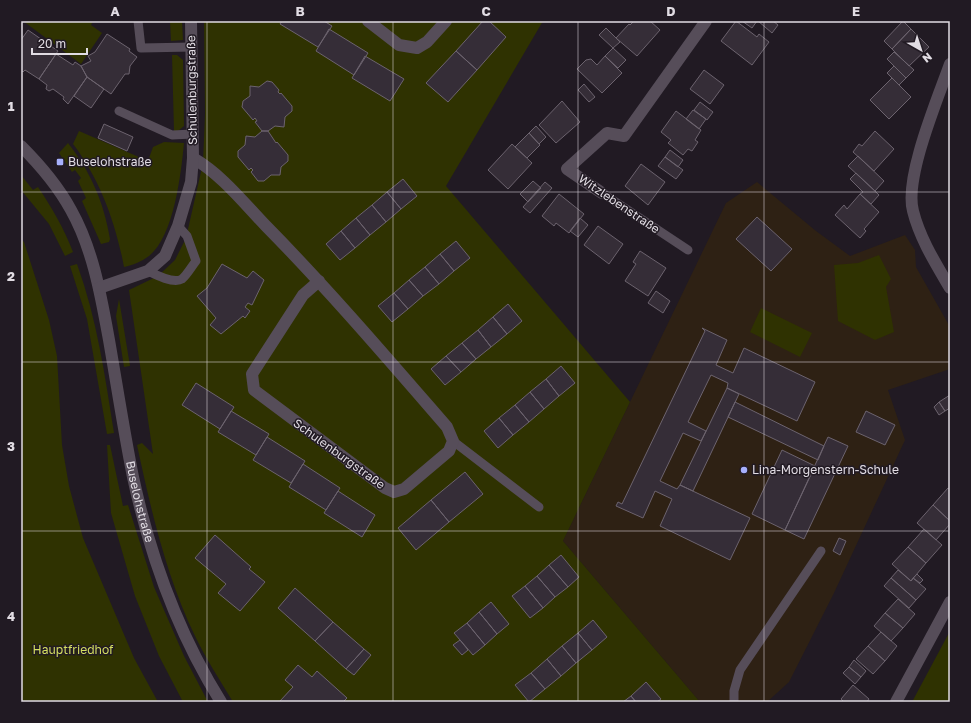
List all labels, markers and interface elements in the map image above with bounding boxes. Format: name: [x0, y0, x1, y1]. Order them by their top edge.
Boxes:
text: A: [110, 3, 120, 19]
text: B: [295, 3, 305, 19]
text: C: [481, 3, 491, 19]
text: D: [666, 3, 676, 19]
text: E: [852, 3, 860, 19]
scale bar: [32, 30, 87, 56]
north arrow: [901, 30, 941, 70]
street label: Schulenburgstraße: [183, 35, 200, 145]
text: 20 m: [38, 36, 66, 51]
text: N: [920, 50, 935, 66]
text: 1: [8, 98, 15, 114]
place label: Buselohstraße: [68, 154, 151, 169]
marker: Buselohstraße: [55, 157, 65, 167]
street label: Witzlebenstraße: [576, 171, 663, 236]
text: 2: [7, 268, 15, 284]
street label: Schulenburgstraße: [290, 415, 388, 492]
text: 3: [7, 438, 15, 454]
street label: Buselohstraße: [123, 459, 157, 544]
place label: Lina-Morgenstern-Schule: [752, 462, 899, 477]
marker: Lina-Morgenstern-Schule: [739, 465, 749, 475]
text: 4: [7, 608, 15, 624]
park label: Hauptfriedhof: [33, 642, 114, 657]

